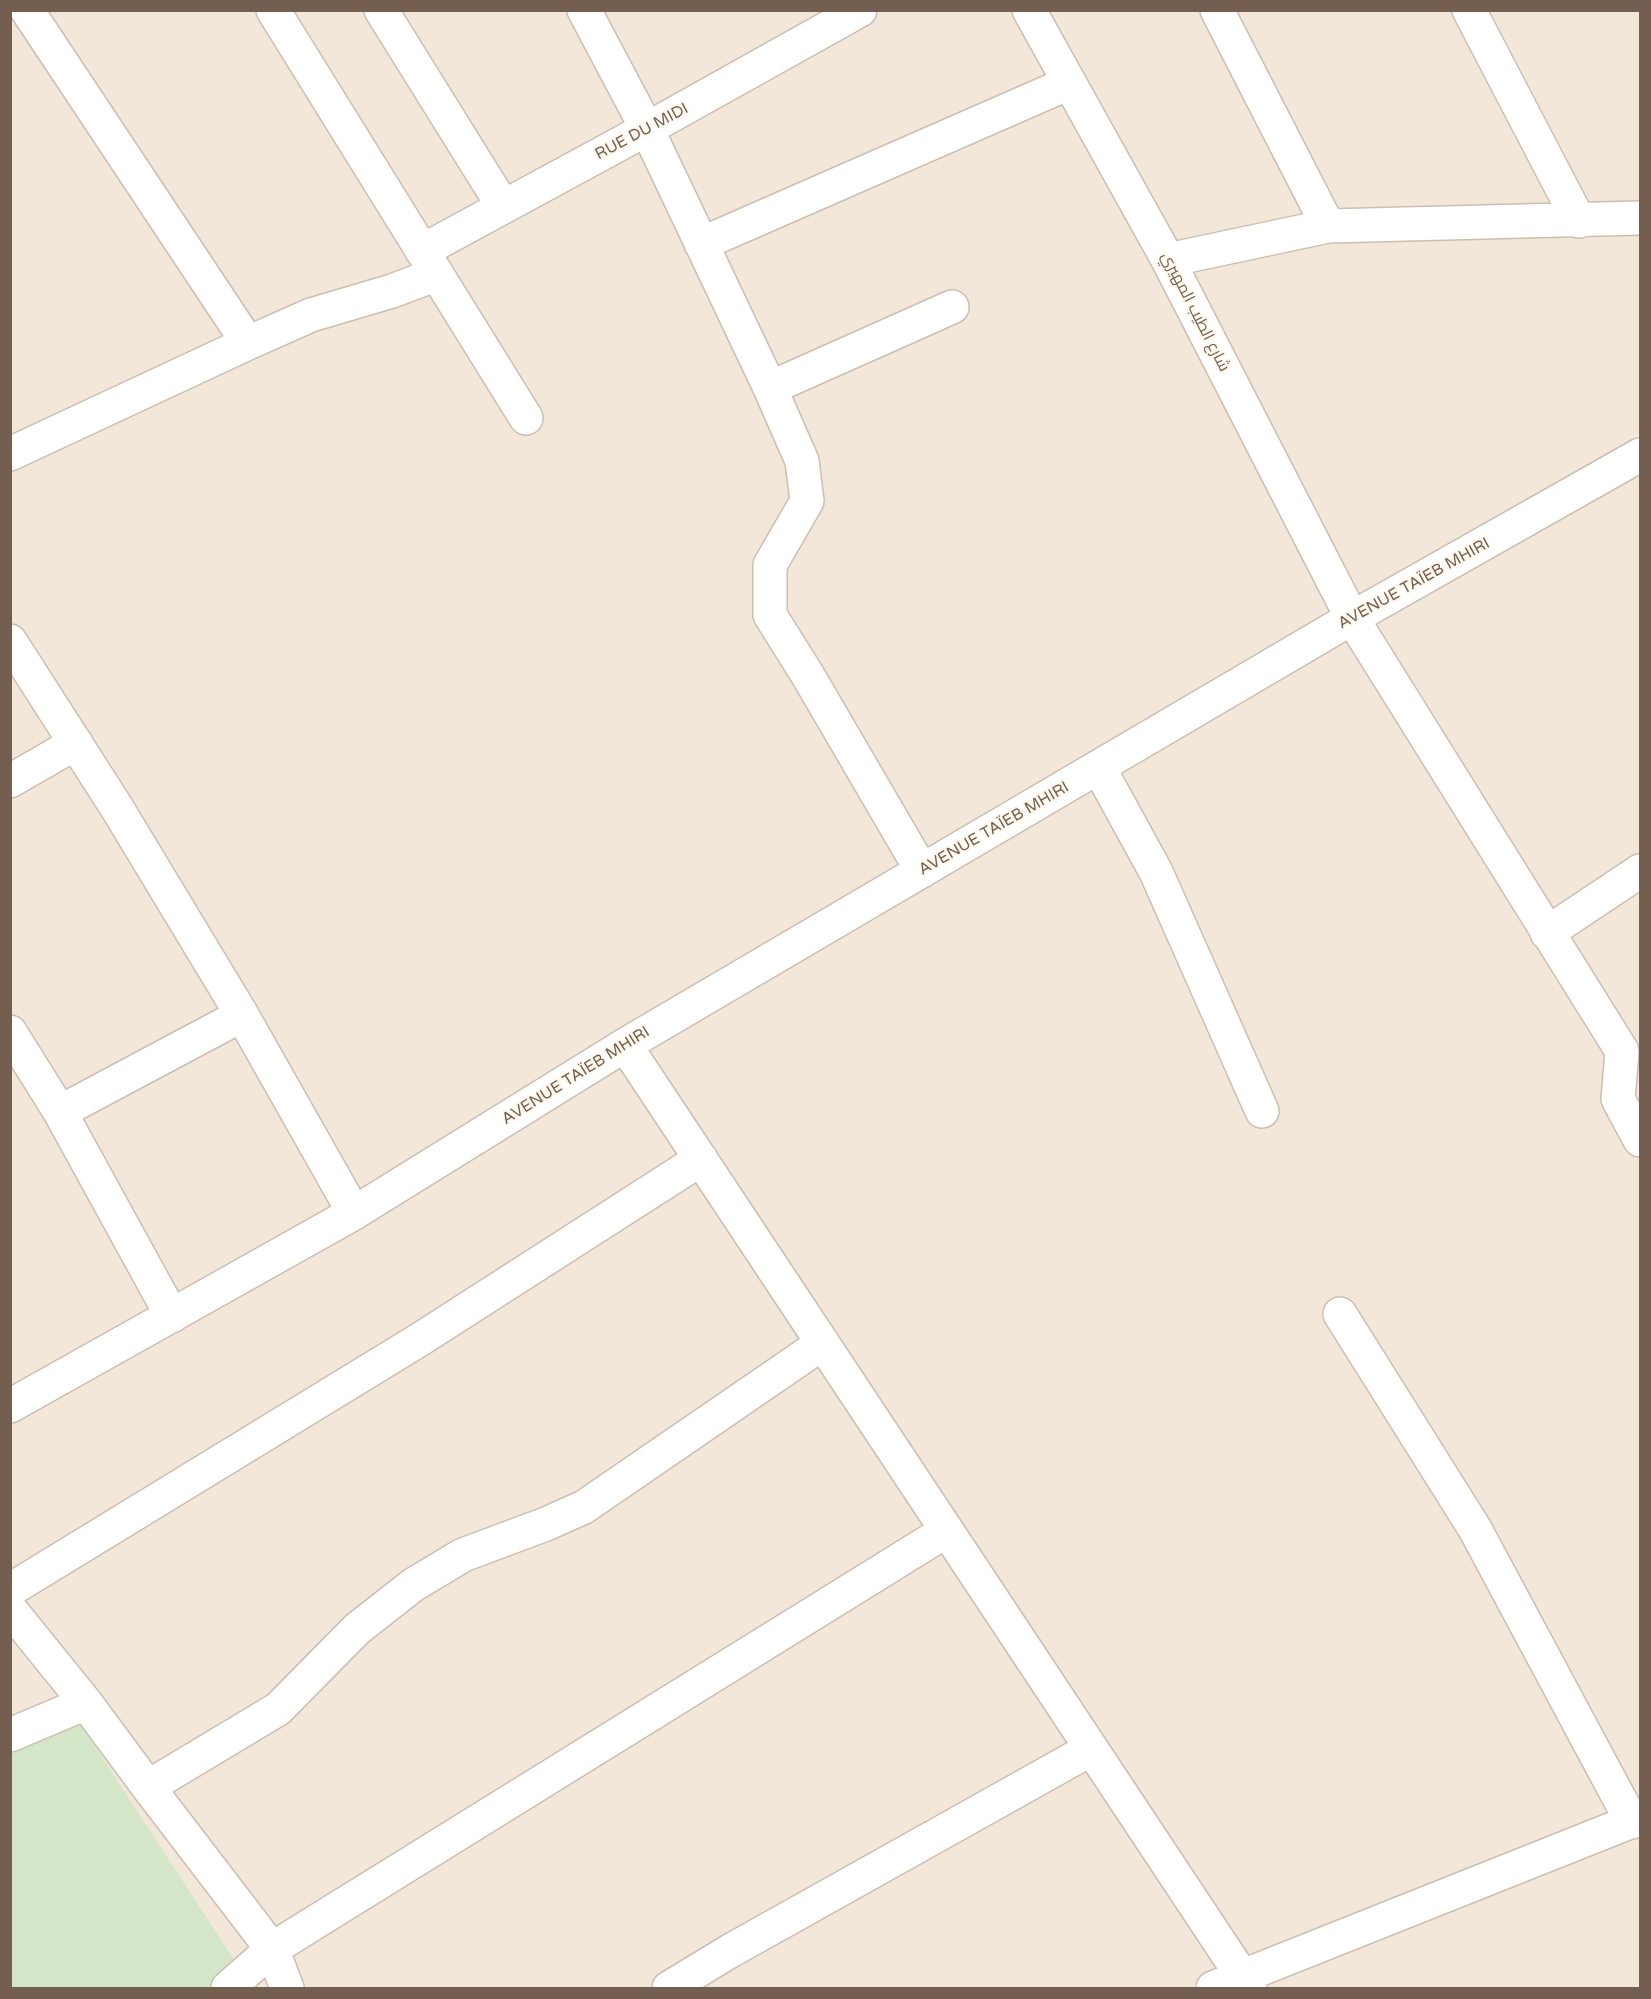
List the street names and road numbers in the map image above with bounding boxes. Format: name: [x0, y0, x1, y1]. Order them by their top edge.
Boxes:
street label: RUE DU MIDI: [592, 99, 692, 165]
street label: شارع الطيب المهيري: [1157, 249, 1233, 375]
street label: AVENUE TAÏEB MHIRI: [1335, 534, 1493, 634]
street label: AVENUE TAÏEB MHIRI: [915, 778, 1073, 880]
street label: AVENUE TAÏEB MHIRI: [499, 1023, 653, 1129]

